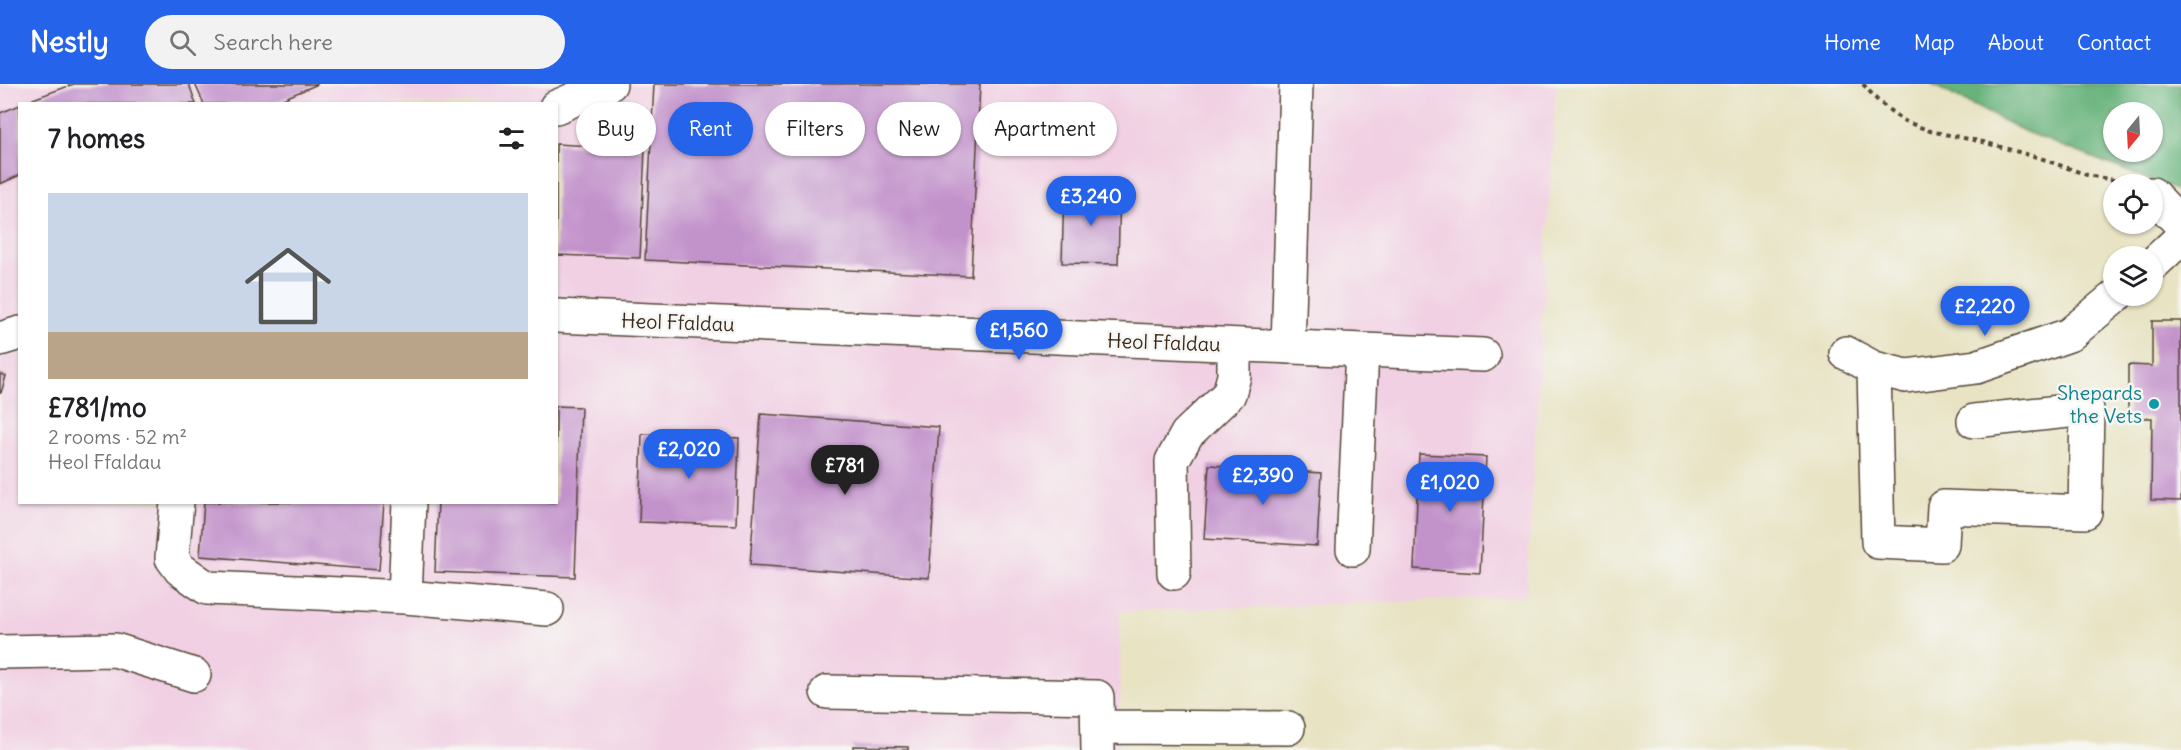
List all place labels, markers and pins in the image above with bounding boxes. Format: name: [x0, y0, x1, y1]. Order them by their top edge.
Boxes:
pin: £3,240: [1042, 176, 1140, 227]
pin: £2,220: [1936, 286, 2034, 337]
pin: £1,560: [970, 310, 1068, 361]
place label: Shepards the Vets: [2057, 380, 2142, 428]
marker: Shepards the Vets: [2147, 397, 2161, 411]
pin: £2,020: [640, 429, 738, 480]
pin: £781: [809, 445, 881, 496]
pin: £2,390: [1214, 455, 1312, 506]
pin: £1,020: [1401, 462, 1499, 513]

